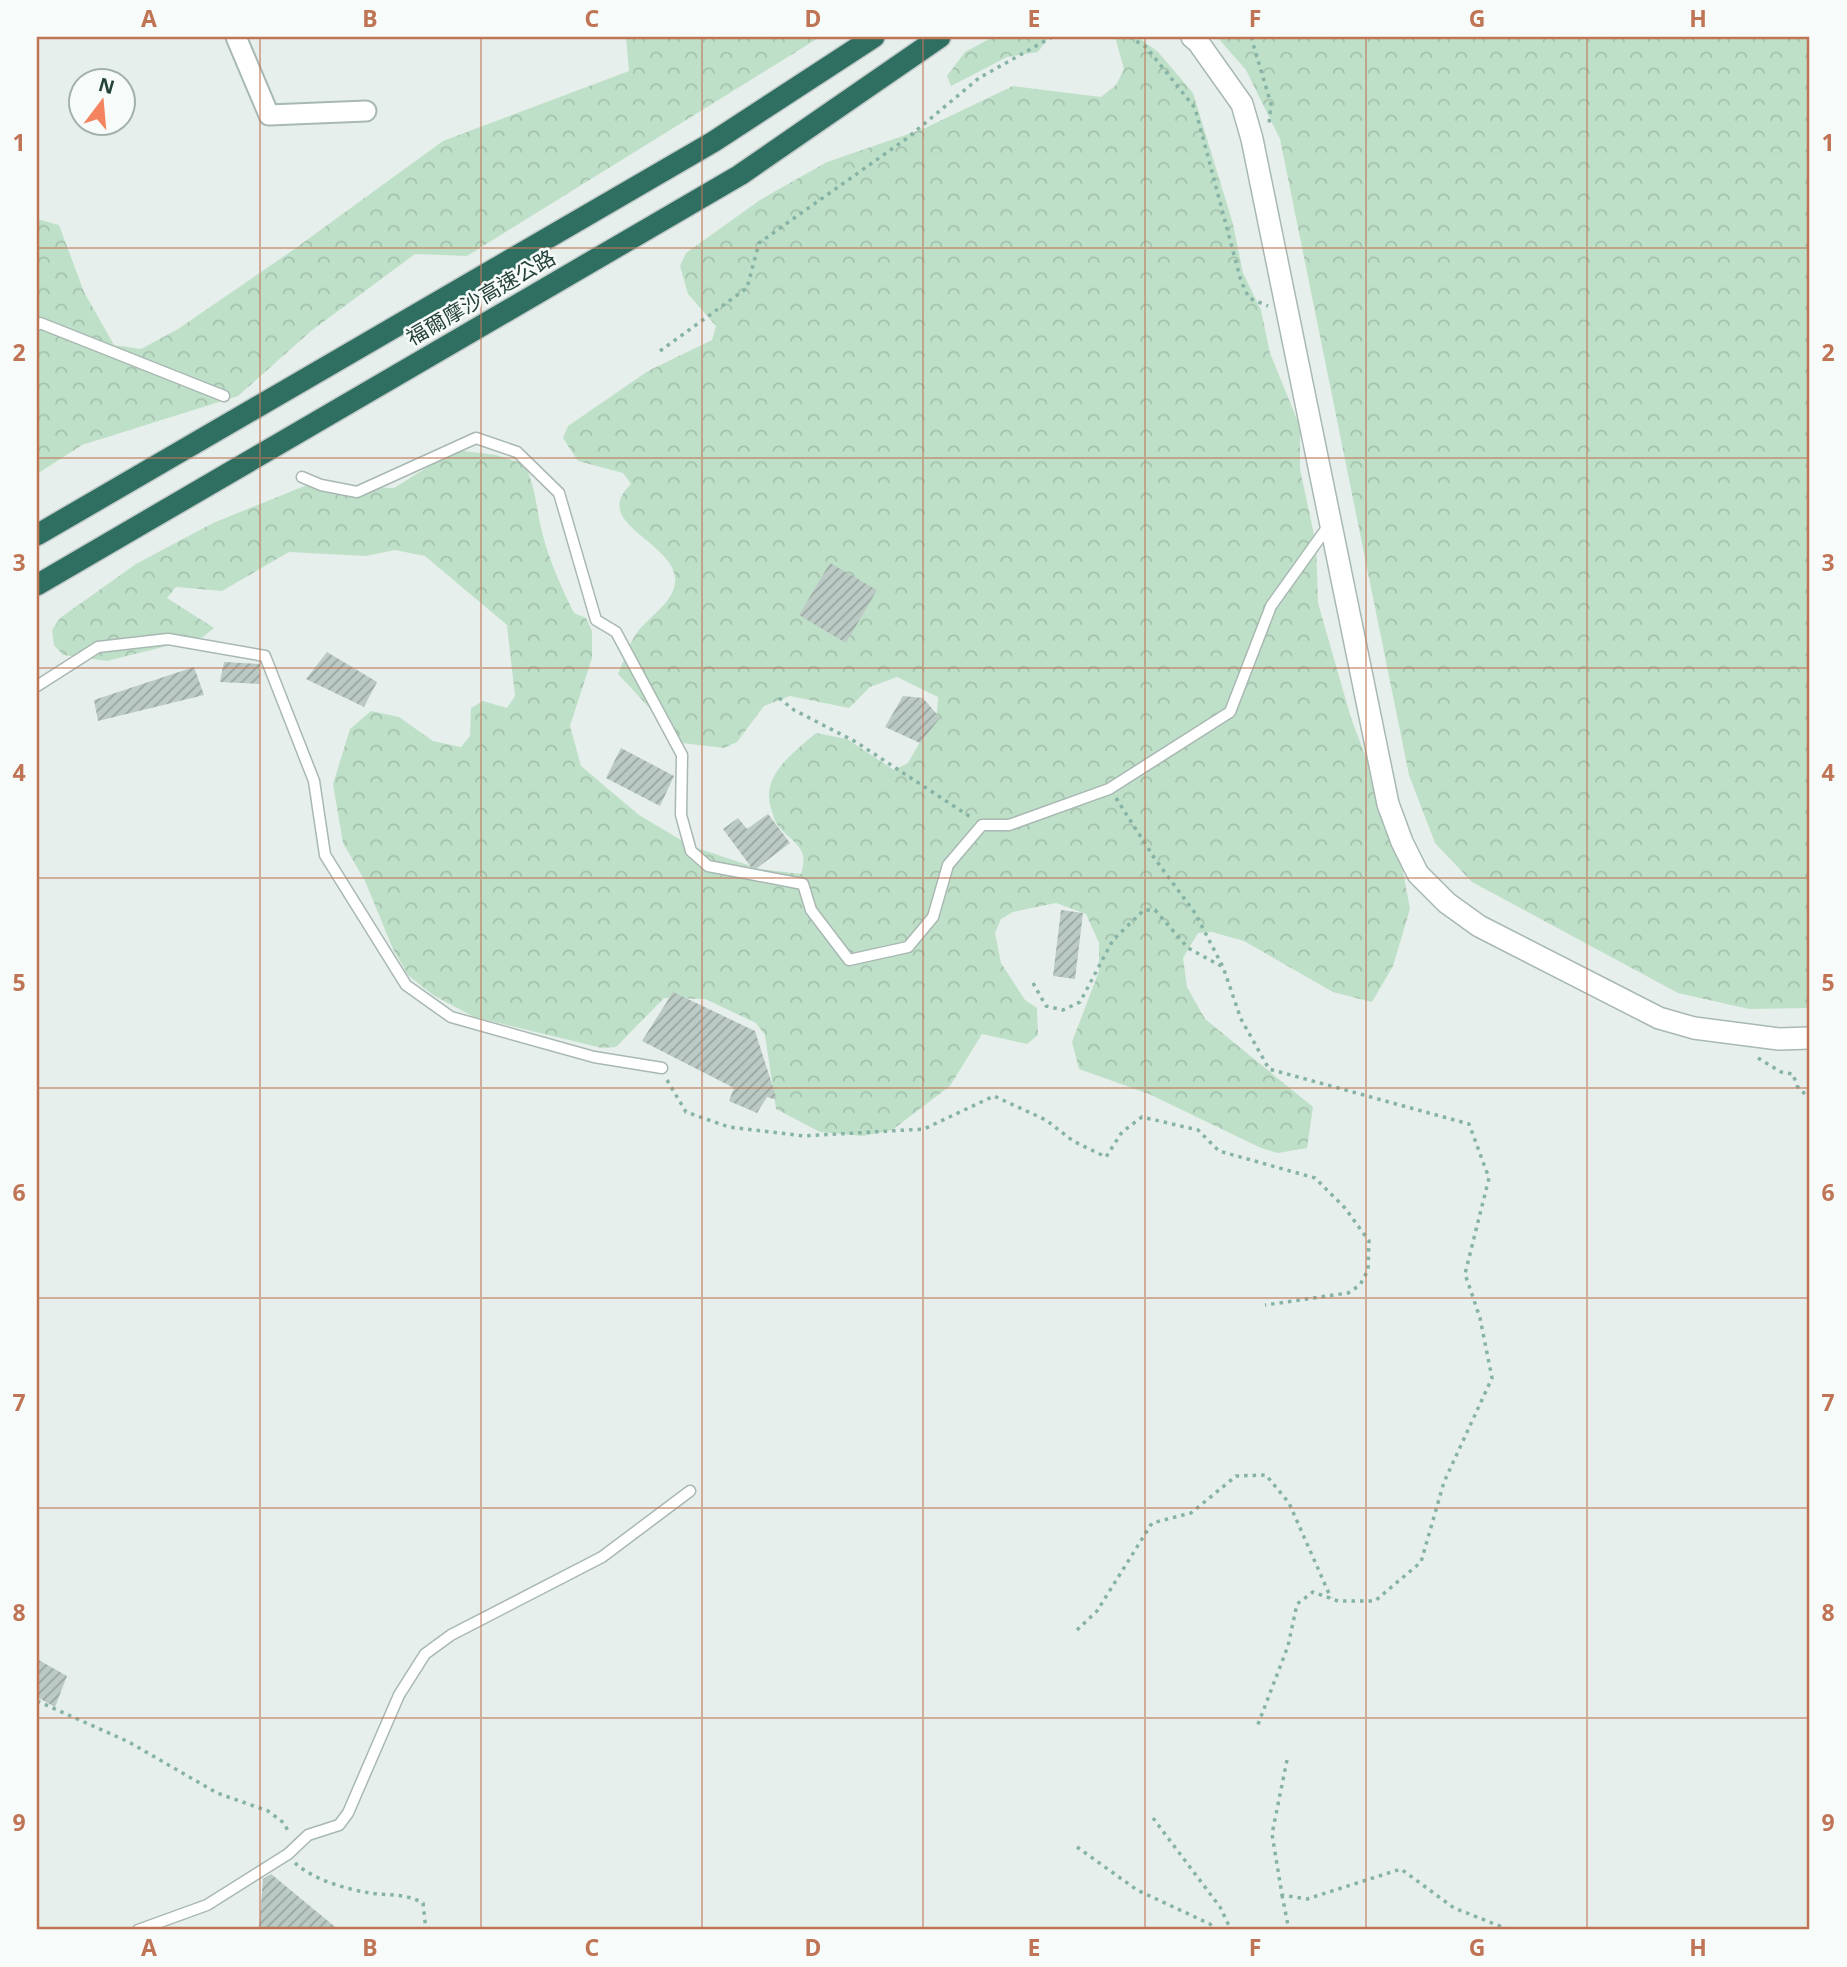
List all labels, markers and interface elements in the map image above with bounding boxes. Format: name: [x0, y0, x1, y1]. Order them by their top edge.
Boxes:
text: A: [141, 2, 157, 34]
text: B: [362, 2, 378, 34]
text: C: [585, 2, 600, 34]
text: D: [805, 2, 821, 34]
text: E: [1028, 2, 1040, 34]
text: F: [1249, 2, 1261, 34]
text: G: [1469, 2, 1485, 34]
text: H: [1689, 2, 1707, 34]
north arrow: [66, 66, 136, 136]
text: N: [96, 71, 118, 100]
text: 1: [12, 126, 26, 158]
text: 1: [1821, 126, 1835, 158]
street label: 福爾摩沙高速公路: [401, 243, 560, 351]
text: 2: [12, 336, 26, 368]
text: 2: [1821, 336, 1835, 368]
text: 3: [12, 546, 26, 578]
text: 3: [1821, 546, 1835, 578]
text: 4: [12, 756, 26, 788]
text: 4: [1821, 756, 1835, 788]
text: 5: [12, 966, 26, 998]
text: 5: [1821, 966, 1835, 998]
text: 6: [12, 1176, 26, 1208]
text: 6: [1821, 1176, 1835, 1208]
text: 7: [12, 1386, 26, 1418]
text: 7: [1821, 1386, 1835, 1418]
text: 8: [12, 1596, 26, 1628]
text: 8: [1821, 1596, 1835, 1628]
text: 9: [12, 1806, 26, 1838]
text: 9: [1821, 1806, 1835, 1838]
text: A: [141, 1931, 157, 1963]
text: B: [362, 1931, 378, 1963]
text: C: [585, 1931, 600, 1963]
text: D: [805, 1931, 821, 1963]
text: E: [1028, 1931, 1040, 1963]
text: F: [1249, 1931, 1261, 1963]
text: G: [1469, 1931, 1485, 1963]
text: H: [1689, 1931, 1707, 1963]

